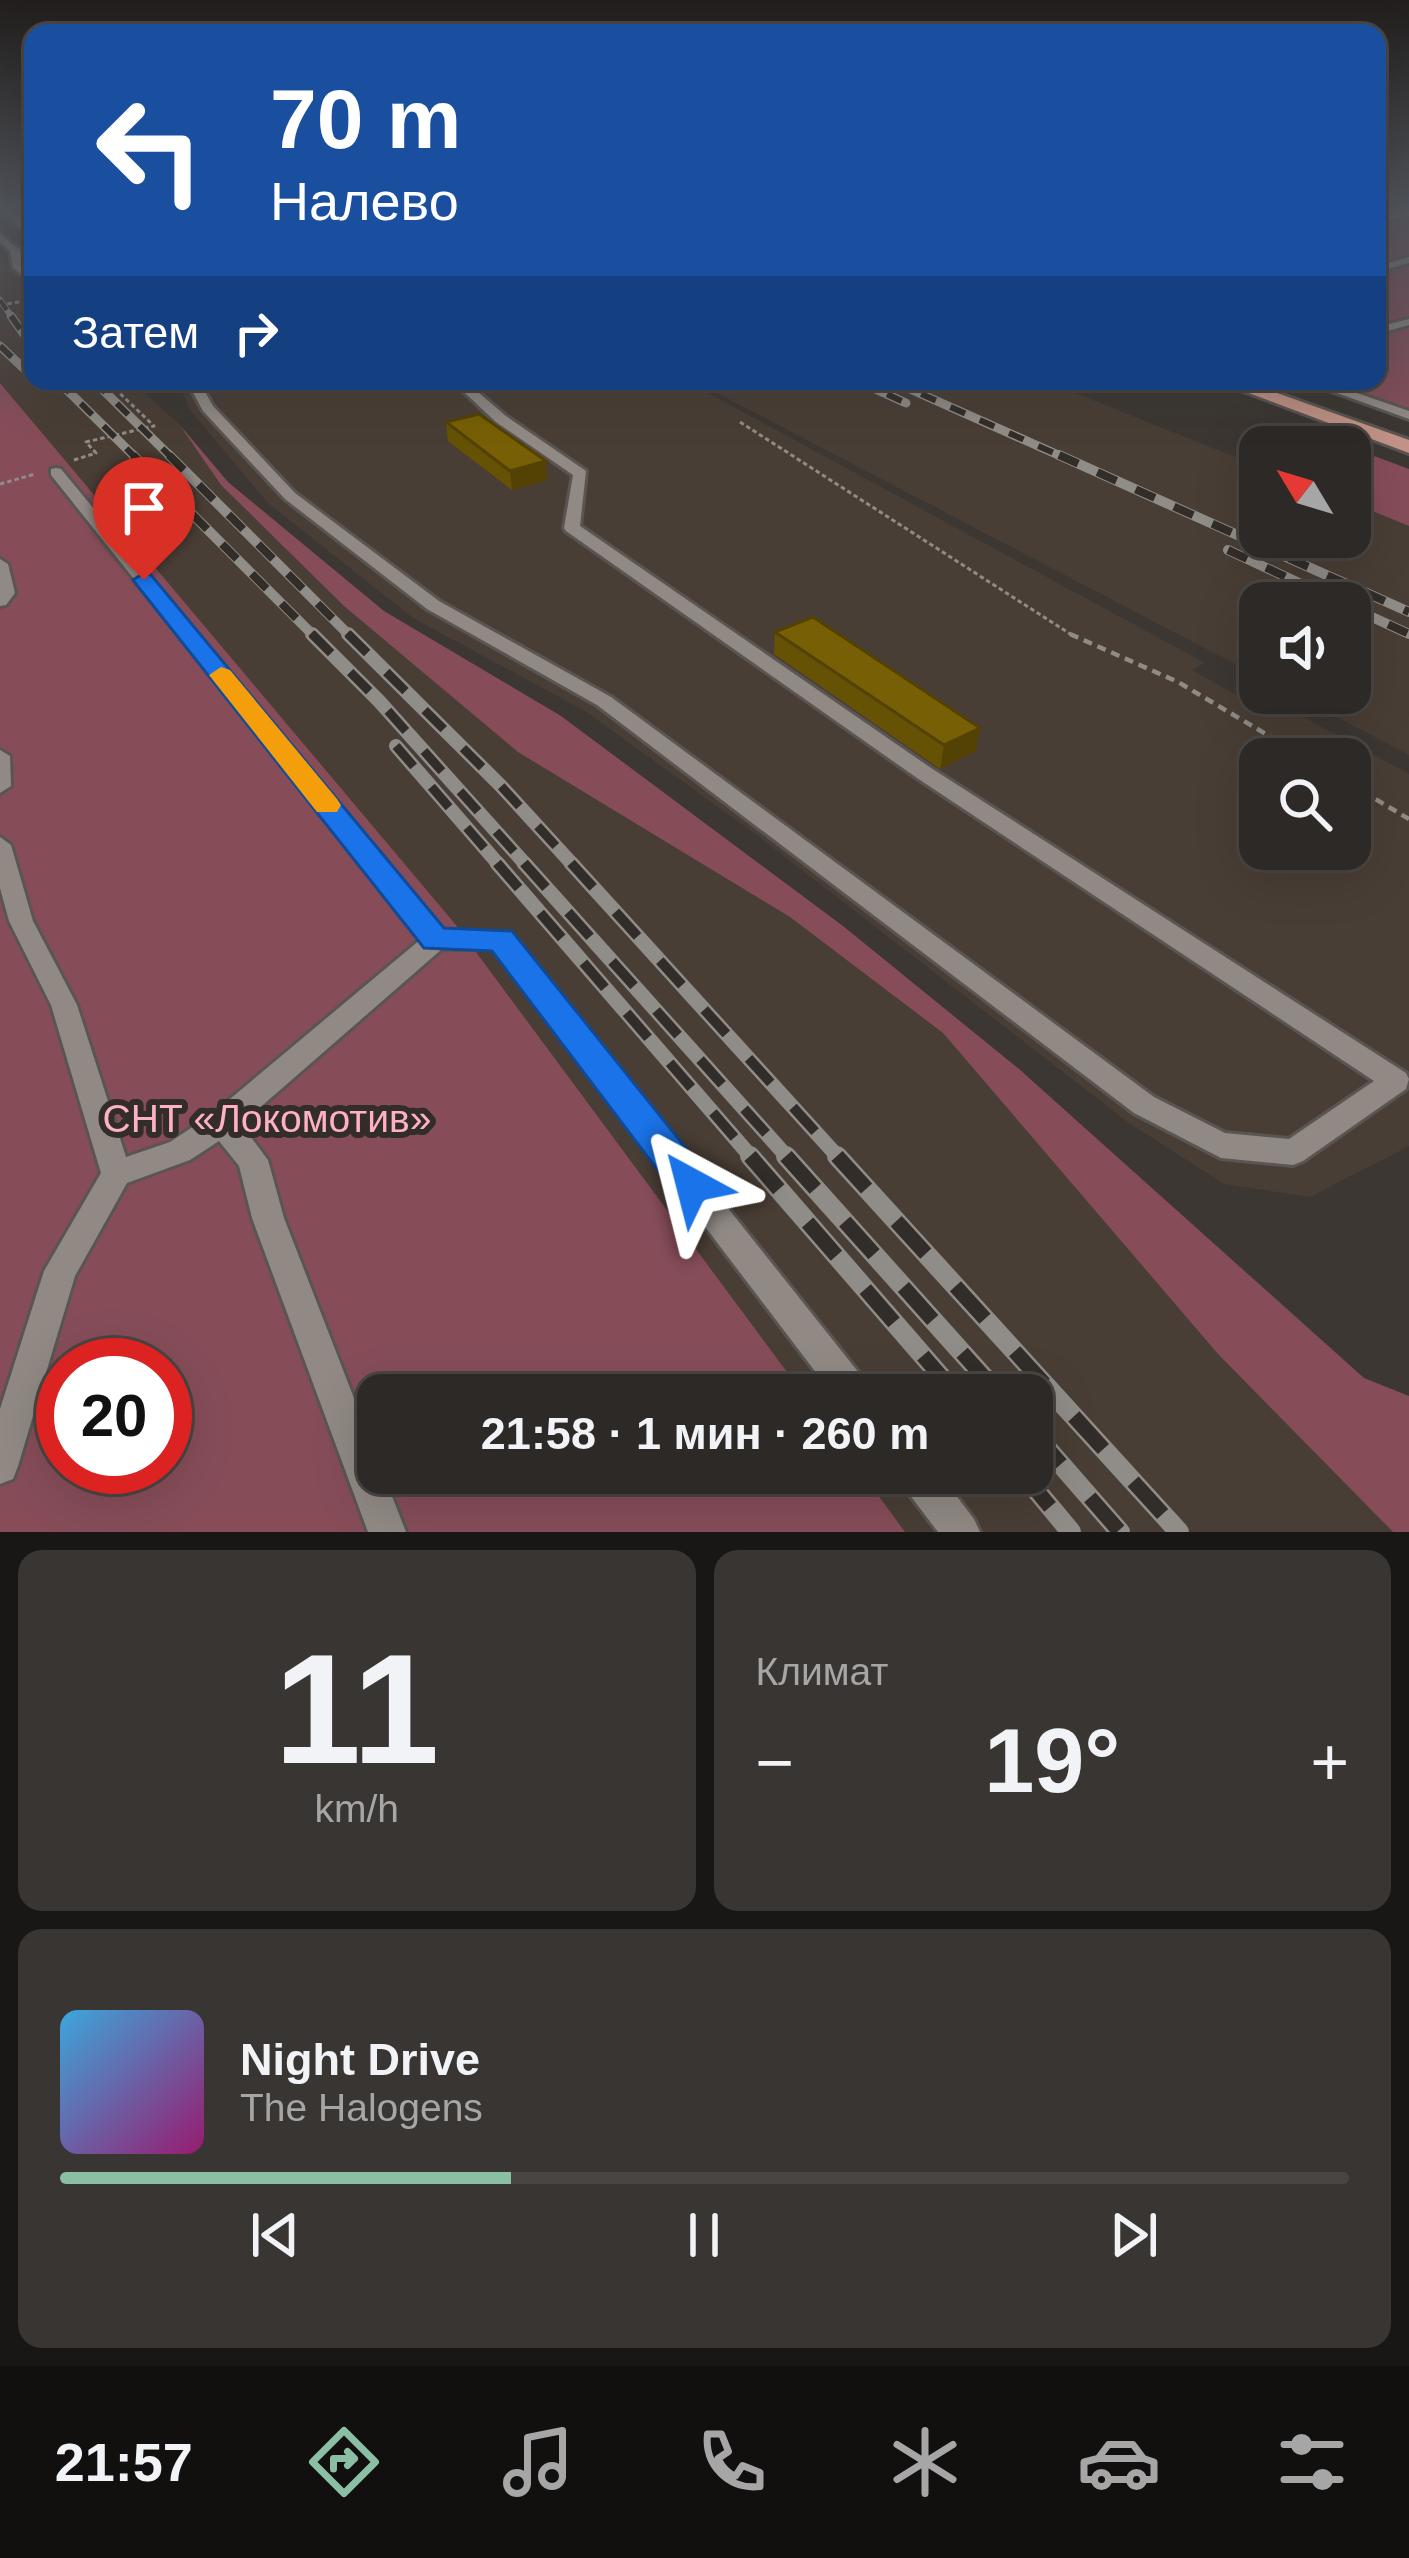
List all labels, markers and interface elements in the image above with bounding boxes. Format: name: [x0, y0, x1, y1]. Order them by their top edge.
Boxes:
icon: left: [72, 72, 228, 228]
text: 70 m: [270, 72, 461, 166]
text: Налево: [270, 171, 459, 231]
icon: right: [223, 300, 289, 366]
text: Затем: [72, 307, 199, 358]
north arrow: [1239, 426, 1371, 558]
map controls: [1239, 426, 1371, 870]
pin: [93, 457, 195, 580]
icon: arrive: [111, 475, 177, 541]
button: sound: [1239, 582, 1371, 714]
button: search: [1239, 738, 1371, 870]
park label: СНТ «Локомотив»: [103, 1097, 431, 1140]
position arrow: [629, 1122, 755, 1248]
speed limit sign: 20: [36, 1338, 192, 1494]
text: 21:58 · 1 мин · 260 m: [481, 1408, 929, 1459]
text: 11: [274, 1622, 439, 1796]
text: Климат: [756, 1650, 888, 1693]
text: 19°: [984, 1711, 1120, 1811]
text: −: [756, 1725, 794, 1799]
text: +: [1310, 1725, 1349, 1799]
text: km/h: [314, 1787, 399, 1830]
text: Night Drive: [240, 2034, 480, 2085]
text: The Halogens: [240, 2086, 483, 2129]
icon: previous: [242, 2202, 308, 2268]
icon: pause: [671, 2202, 737, 2268]
icon: next: [1101, 2202, 1167, 2268]
icon: directions: [302, 2420, 386, 2504]
icon: music: [496, 2420, 580, 2504]
icon: phone: [690, 2420, 774, 2504]
icon: climate: [883, 2420, 967, 2504]
icon: car: [1077, 2420, 1161, 2504]
icon: filters: [1270, 2420, 1354, 2504]
text: 21:57: [55, 2432, 193, 2492]

